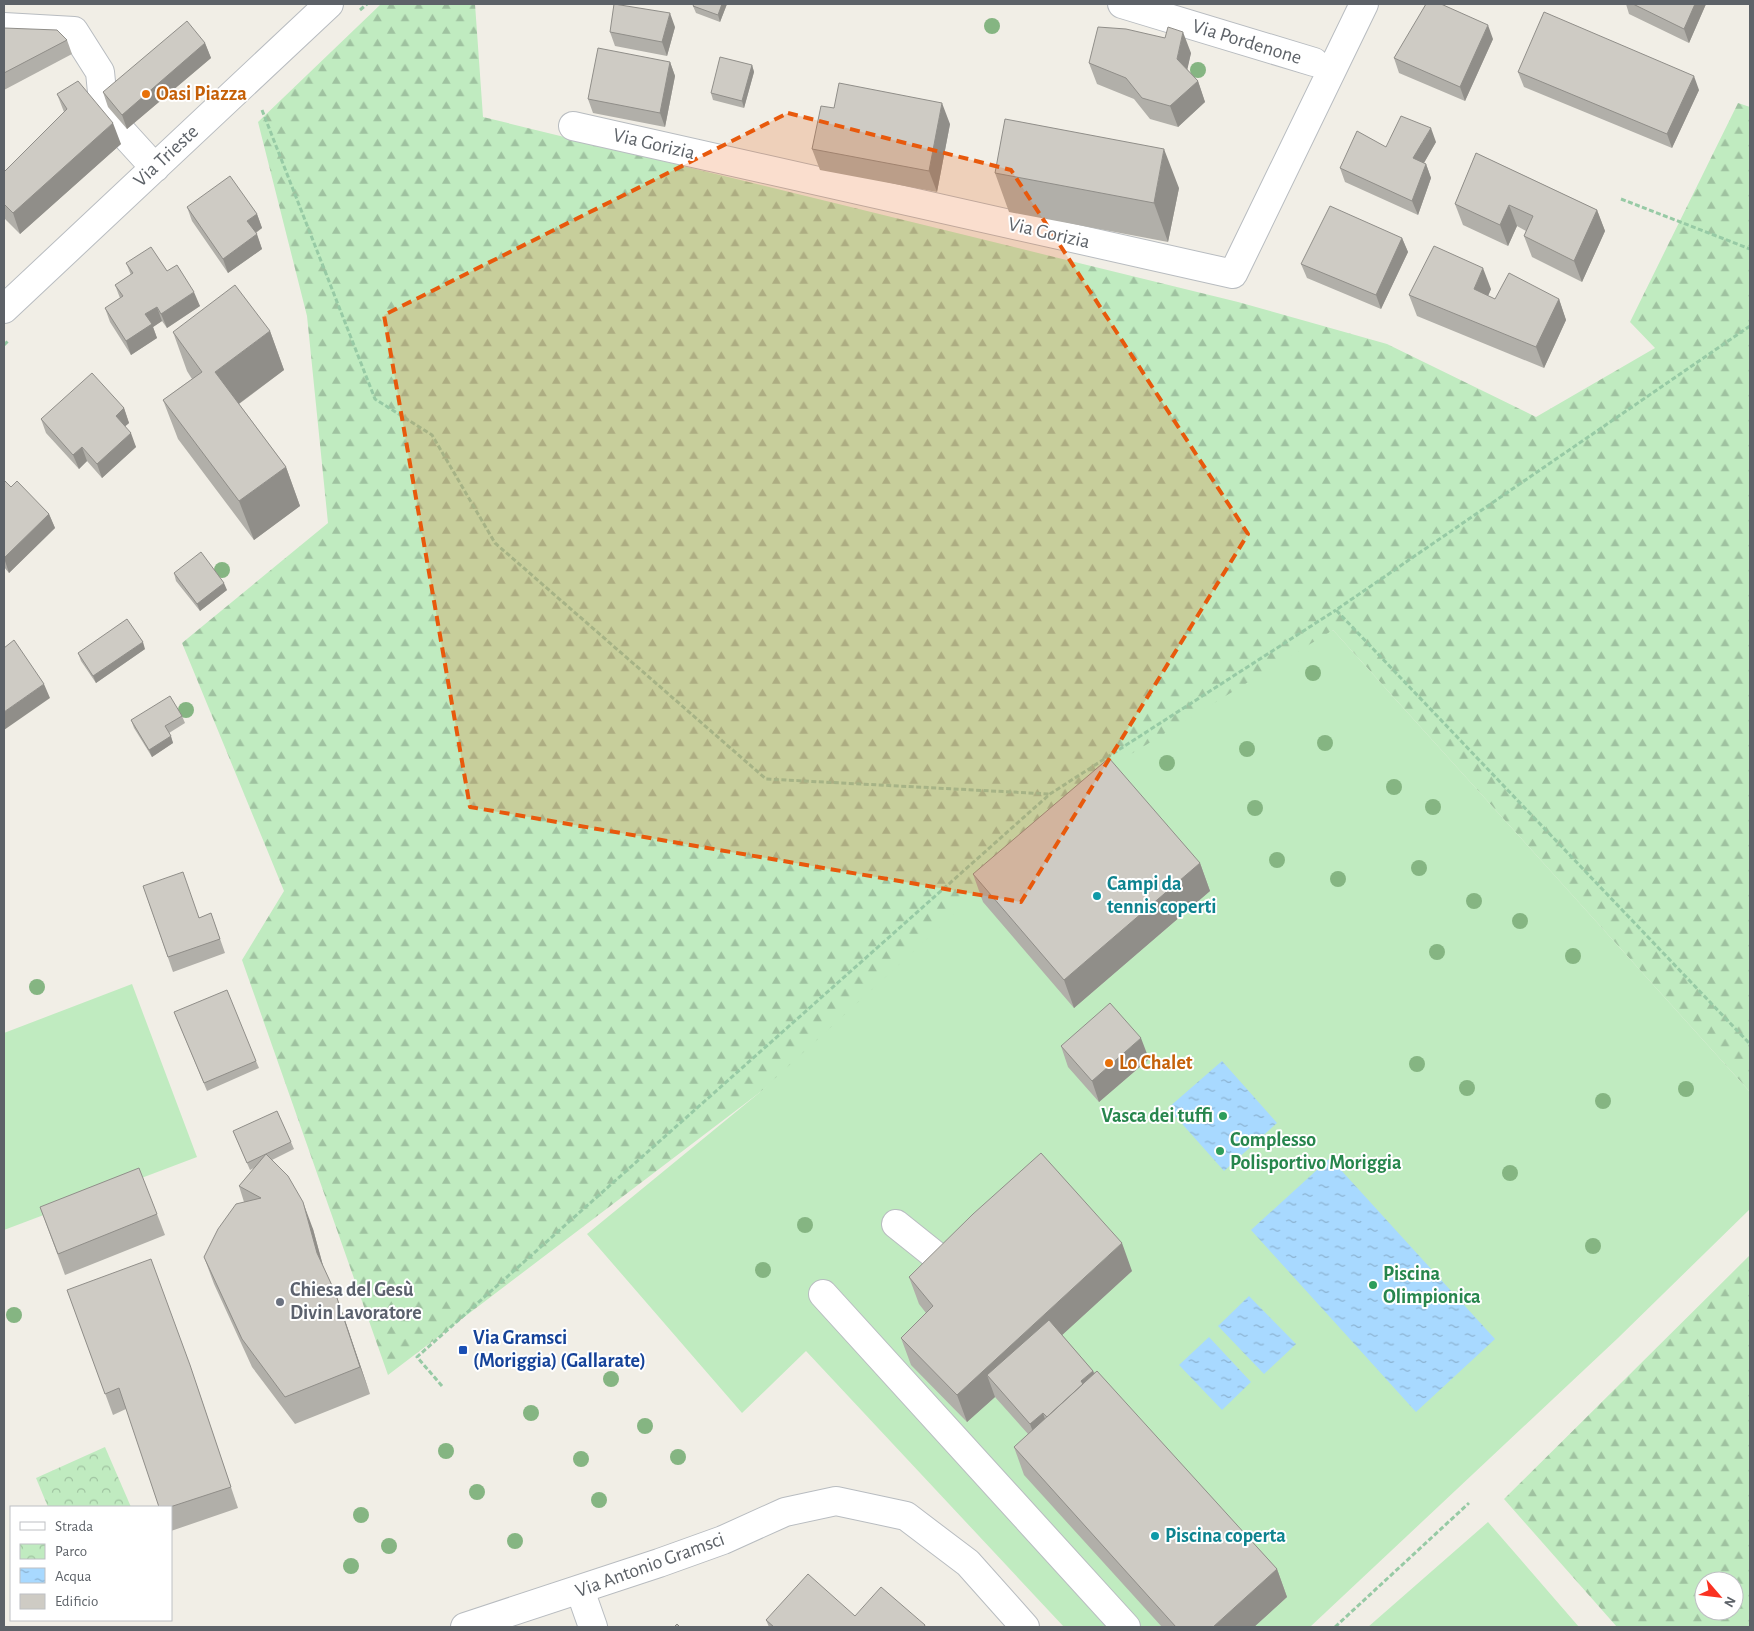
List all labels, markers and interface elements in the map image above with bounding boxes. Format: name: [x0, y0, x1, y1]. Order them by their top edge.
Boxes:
street label: Via Pordenone: [1190, 16, 1304, 68]
place label: Oasi Piazza: [156, 84, 247, 104]
marker: Oasi Piazza: [140, 88, 152, 100]
street label: Via Trieste: [130, 121, 202, 191]
street label: Via Gorizia: [611, 125, 697, 163]
street label: Via Gorizia: [1006, 214, 1092, 252]
place label: Campi da tennis coperti: [1107, 874, 1216, 917]
marker: Campi da tennis coperti: [1091, 890, 1103, 902]
place label: Lo Chalet: [1119, 1053, 1193, 1073]
marker: Lo Chalet: [1103, 1057, 1115, 1069]
place label: Vasca dei tuffi: [1101, 1106, 1213, 1126]
marker: Vasca dei tuffi: [1217, 1110, 1229, 1122]
place label: Complesso Polisportivo Moriggia: [1230, 1130, 1402, 1173]
marker: Complesso Polisportivo Moriggia: [1214, 1145, 1226, 1157]
place label: Piscina Olimpionica: [1383, 1264, 1481, 1307]
marker: Piscina Olimpionica: [1367, 1279, 1379, 1291]
place label: Chiesa del Gesù Divin Lavoratore: [290, 1280, 422, 1323]
marker: Chiesa del Gesù Divin Lavoratore: [274, 1296, 286, 1308]
place label: Via Gramsci (Moriggia) (Gallarate): [473, 1328, 646, 1371]
marker: Via Gramsci (Moriggia) (Gallarate): [457, 1344, 469, 1356]
legend: [10, 1506, 172, 1621]
text: Strada: [55, 1519, 93, 1534]
place label: Piscina coperta: [1165, 1526, 1286, 1546]
street label: Via Antonio Gramsci: [573, 1529, 727, 1601]
marker: Piscina coperta: [1149, 1530, 1161, 1542]
text: Parco: [55, 1544, 87, 1559]
text: Acqua: [55, 1569, 91, 1584]
north arrow: [1694, 1571, 1744, 1621]
text: Edificio: [55, 1594, 98, 1609]
text: N: [1721, 1594, 1738, 1609]

